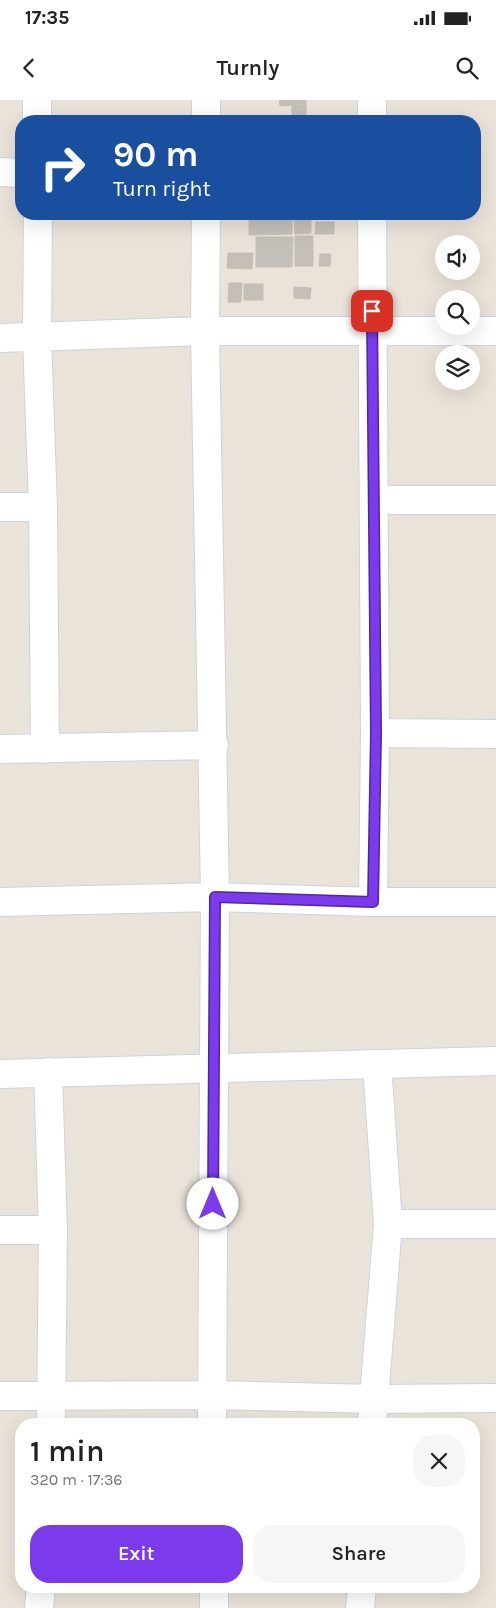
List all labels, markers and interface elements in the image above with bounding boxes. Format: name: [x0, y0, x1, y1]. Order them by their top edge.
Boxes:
text: 17:35: [25, 7, 69, 29]
icon: back: [15, 54, 43, 82]
icon: search: [453, 54, 481, 82]
text: Turnly: [217, 55, 279, 81]
text: 90 m: [113, 134, 199, 175]
icon: right: [30, 135, 95, 200]
text: Turn right: [113, 176, 211, 202]
map controls: [435, 235, 480, 390]
button: sound: [435, 235, 480, 280]
pin: [351, 290, 393, 332]
button: search: [435, 290, 480, 335]
icon: arrive: [358, 297, 386, 325]
button: layers: [435, 345, 480, 390]
position arrow: [186, 1177, 238, 1229]
text: 1 min: [30, 1433, 104, 1469]
button: close: [413, 1435, 465, 1487]
text: 320 m · 17:36: [30, 1470, 123, 1489]
button: Exit: [30, 1525, 243, 1583]
button: Share: [253, 1525, 465, 1583]

